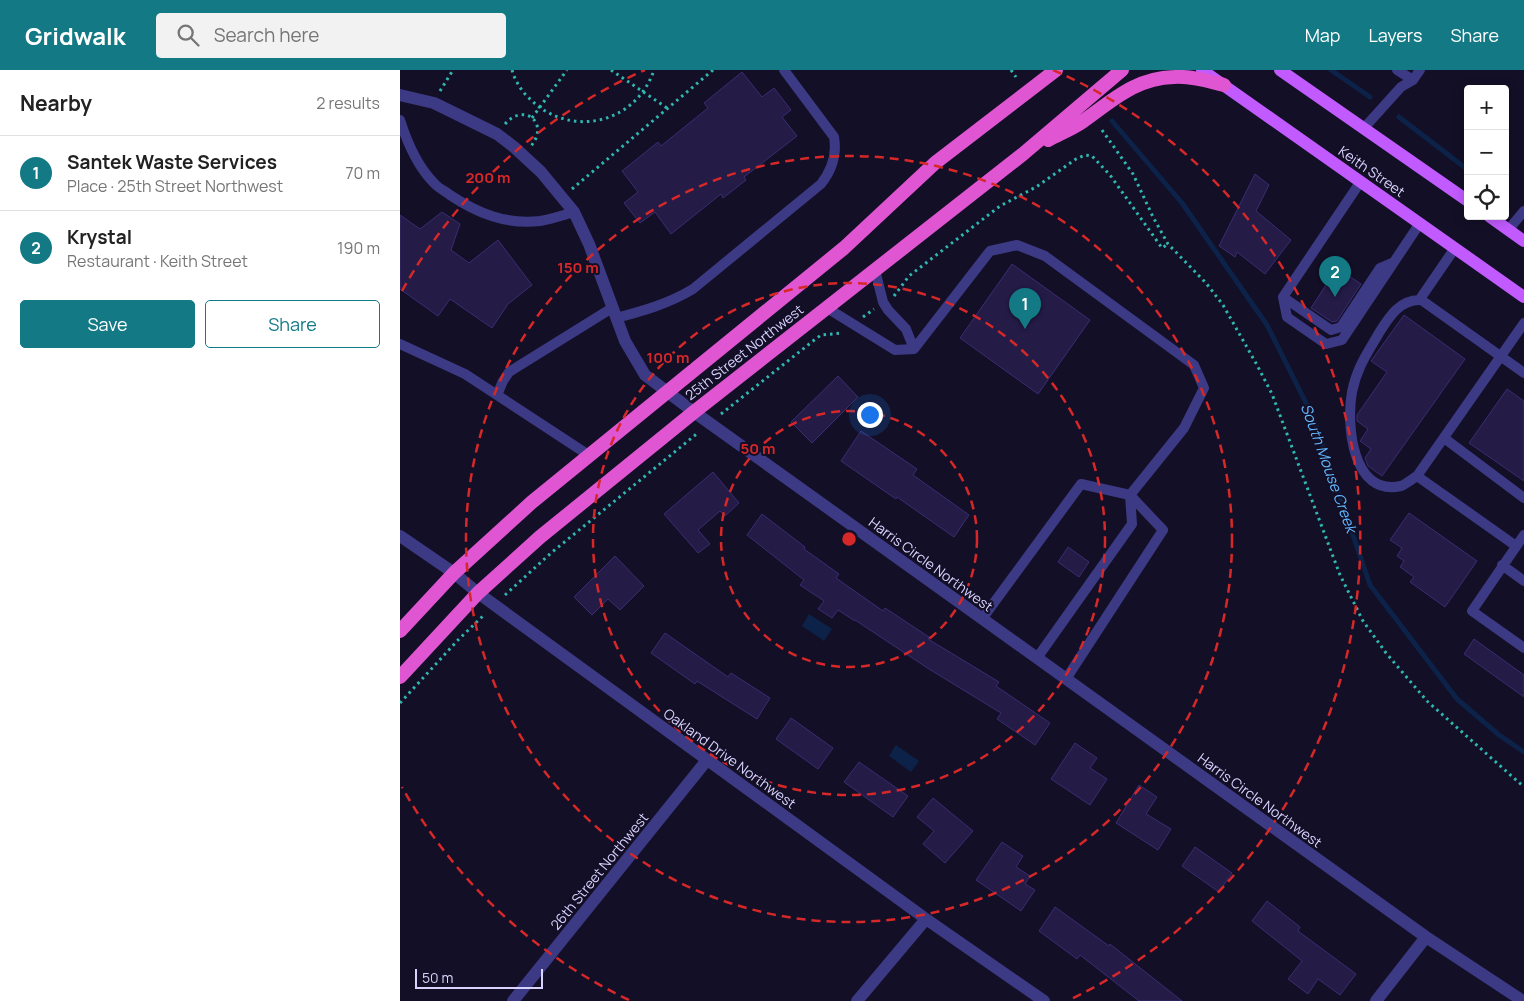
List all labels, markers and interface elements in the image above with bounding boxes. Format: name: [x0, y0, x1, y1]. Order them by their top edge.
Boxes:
search box: [156, 13, 506, 58]
text: Gridwalk: [25, 19, 126, 52]
icon: search: [174, 21, 202, 49]
text: Search here: [214, 22, 319, 48]
text: Map: [1305, 23, 1340, 47]
text: Layers: [1368, 23, 1422, 47]
text: Share: [1450, 23, 1499, 47]
map controls: [1464, 85, 1509, 220]
button: +: [1464, 85, 1509, 130]
text: Nearby: [20, 89, 92, 117]
text: 2 results: [316, 92, 380, 114]
button: −: [1464, 130, 1509, 175]
street label: Keith Street: [1335, 141, 1409, 201]
text: Santek Waste Services: [67, 149, 277, 175]
text: 1: [32, 162, 40, 184]
text: 70 m: [345, 162, 380, 184]
text: 200 m: [465, 167, 511, 188]
text: Place · 25th Street Northwest: [67, 175, 283, 197]
button: locate: [1464, 175, 1509, 220]
text: Krystal: [67, 224, 132, 250]
text: 2: [31, 237, 41, 259]
text: 190 m: [337, 237, 380, 259]
text: Restaurant · Keith Street: [67, 250, 248, 272]
pin: 2: [1319, 256, 1351, 297]
text: 150 m: [557, 257, 599, 278]
pin: 1: [1009, 288, 1041, 329]
button: Save: [20, 300, 195, 348]
button: Share: [205, 300, 380, 348]
street label: 25th Street Northwest: [681, 300, 807, 404]
text: 100 m: [647, 347, 689, 368]
water label: South Mouse Creek: [1296, 401, 1363, 538]
your location: [857, 402, 883, 428]
text: 50 m: [740, 438, 776, 459]
street label: Harris Circle Northwest: [865, 512, 997, 616]
centre of rings: [840, 530, 858, 548]
street label: Oakland Drive Northwest: [660, 704, 800, 813]
street label: Harris Circle Northwest: [1194, 748, 1326, 852]
street label: 26th Street Northwest: [546, 808, 652, 934]
scale bar: [415, 966, 542, 989]
text: 50 m: [422, 968, 453, 987]

